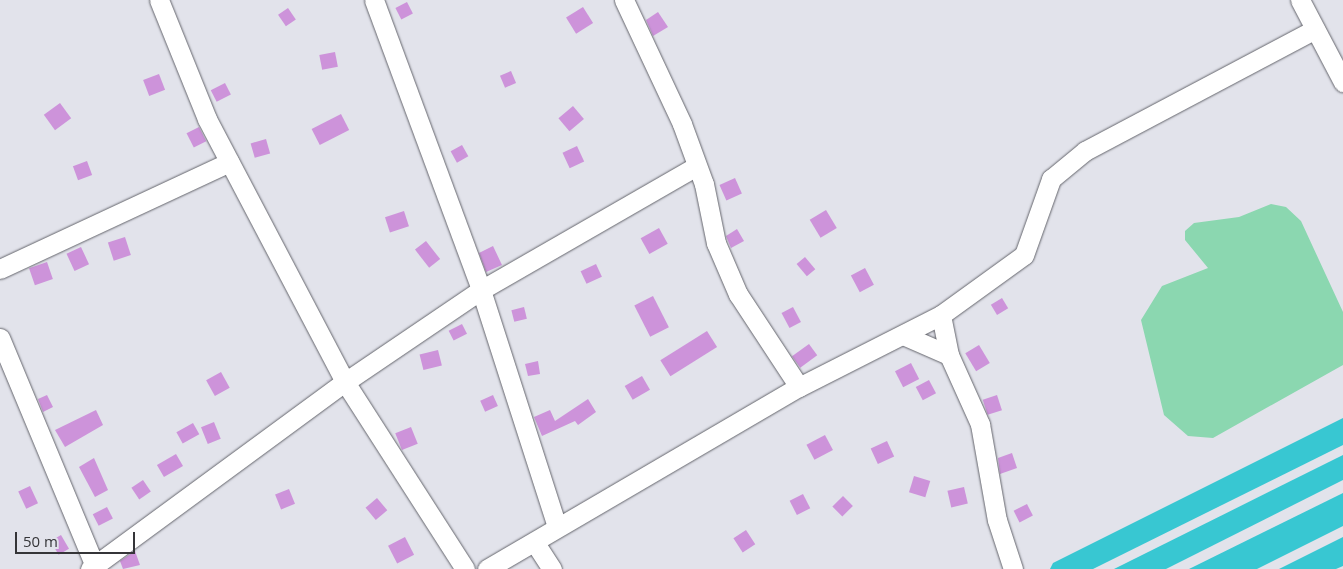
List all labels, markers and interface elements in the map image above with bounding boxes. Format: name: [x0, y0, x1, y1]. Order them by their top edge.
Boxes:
scale bar: [18, 522, 138, 554]
text: 50 m: [23, 531, 58, 551]

